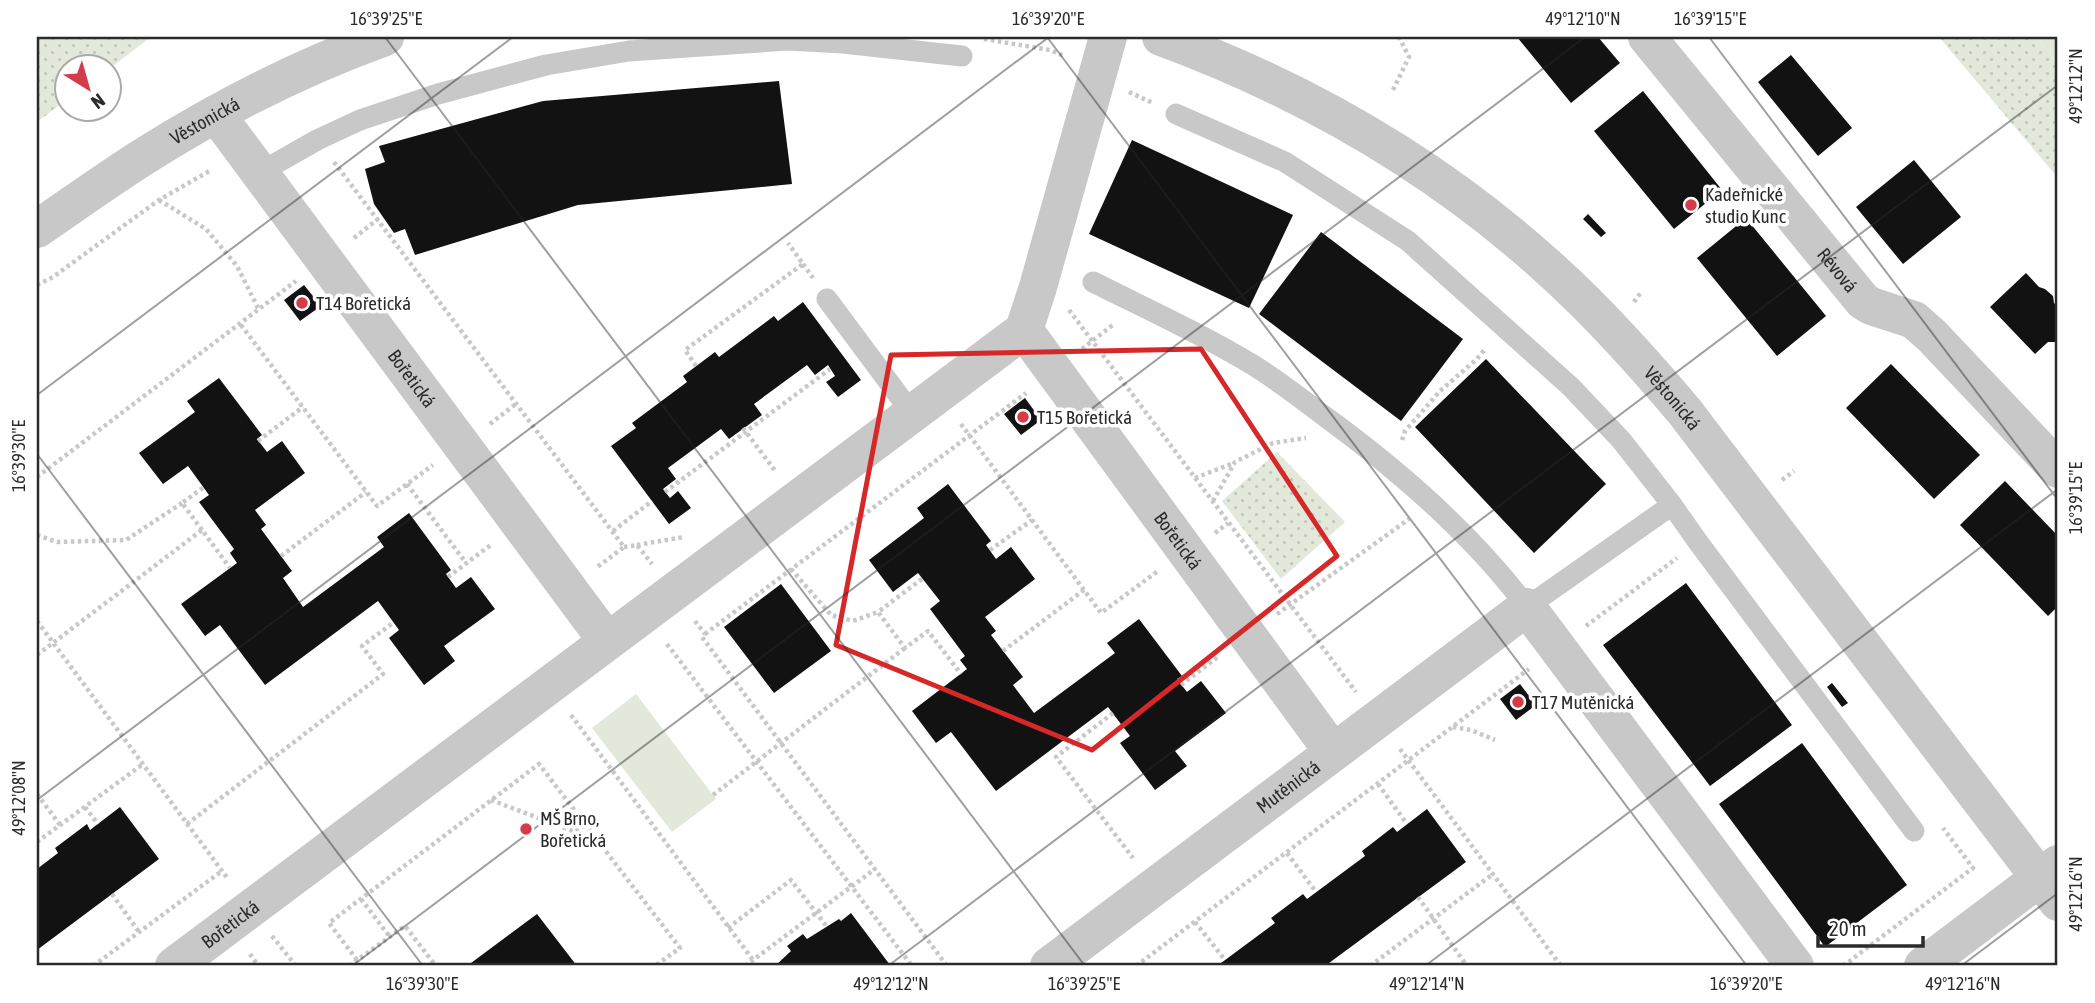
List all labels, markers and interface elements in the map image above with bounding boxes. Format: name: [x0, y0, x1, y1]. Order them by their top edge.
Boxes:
text: 16°39'25"E: [350, 8, 422, 29]
text: 16°39'20"E: [1012, 8, 1084, 29]
text: 49°12'10"N: [1545, 8, 1621, 29]
text: 16°39'15"E: [1674, 8, 1746, 29]
text: 49°12'12"N: [2065, 48, 2086, 124]
north arrow: [52, 52, 122, 122]
text: N: [87, 89, 109, 114]
street label: Věstonická: [166, 92, 243, 149]
place label: Kadeřnické studio Kunc: [1705, 183, 1787, 227]
marker: Kadeřnické studio Kunc: [1683, 197, 1699, 213]
street label: Révová: [1813, 243, 1862, 297]
place label: T14 Bořetická: [316, 292, 411, 314]
marker: T14 Bořetická: [294, 295, 310, 311]
street label: Bořetická: [383, 345, 441, 411]
street label: Věstonická: [1640, 362, 1706, 434]
place label: T15 Bořetická: [1037, 406, 1132, 428]
marker: T15 Bořetická: [1015, 409, 1031, 425]
text: 16°39'30"E: [8, 420, 29, 492]
text: 16°39'15"E: [2065, 462, 2086, 534]
street label: Bořetická: [1150, 507, 1207, 574]
place label: T17 Mutěnická: [1532, 691, 1634, 713]
marker: T17 Mutěnická: [1510, 694, 1526, 710]
street label: Mutěnická: [1252, 756, 1324, 817]
text: 49°12'08"N: [8, 760, 29, 836]
place label: MŠ Brno, Bořetická: [540, 807, 606, 851]
marker: MŠ Brno, Bořetická: [518, 821, 534, 837]
text: 49°12'16"N: [2065, 856, 2086, 932]
street label: Bořetická: [197, 895, 263, 953]
scale bar: [1818, 905, 1924, 949]
text: 20 m: [1829, 916, 1867, 940]
text: 16°39'30"E: [386, 973, 458, 994]
text: 49°12'12"N: [853, 973, 929, 994]
text: 16°39'25"E: [1048, 973, 1120, 994]
text: 49°12'14"N: [1389, 973, 1465, 994]
text: 16°39'20"E: [1710, 973, 1782, 994]
text: 49°12'16"N: [1925, 973, 2001, 994]

